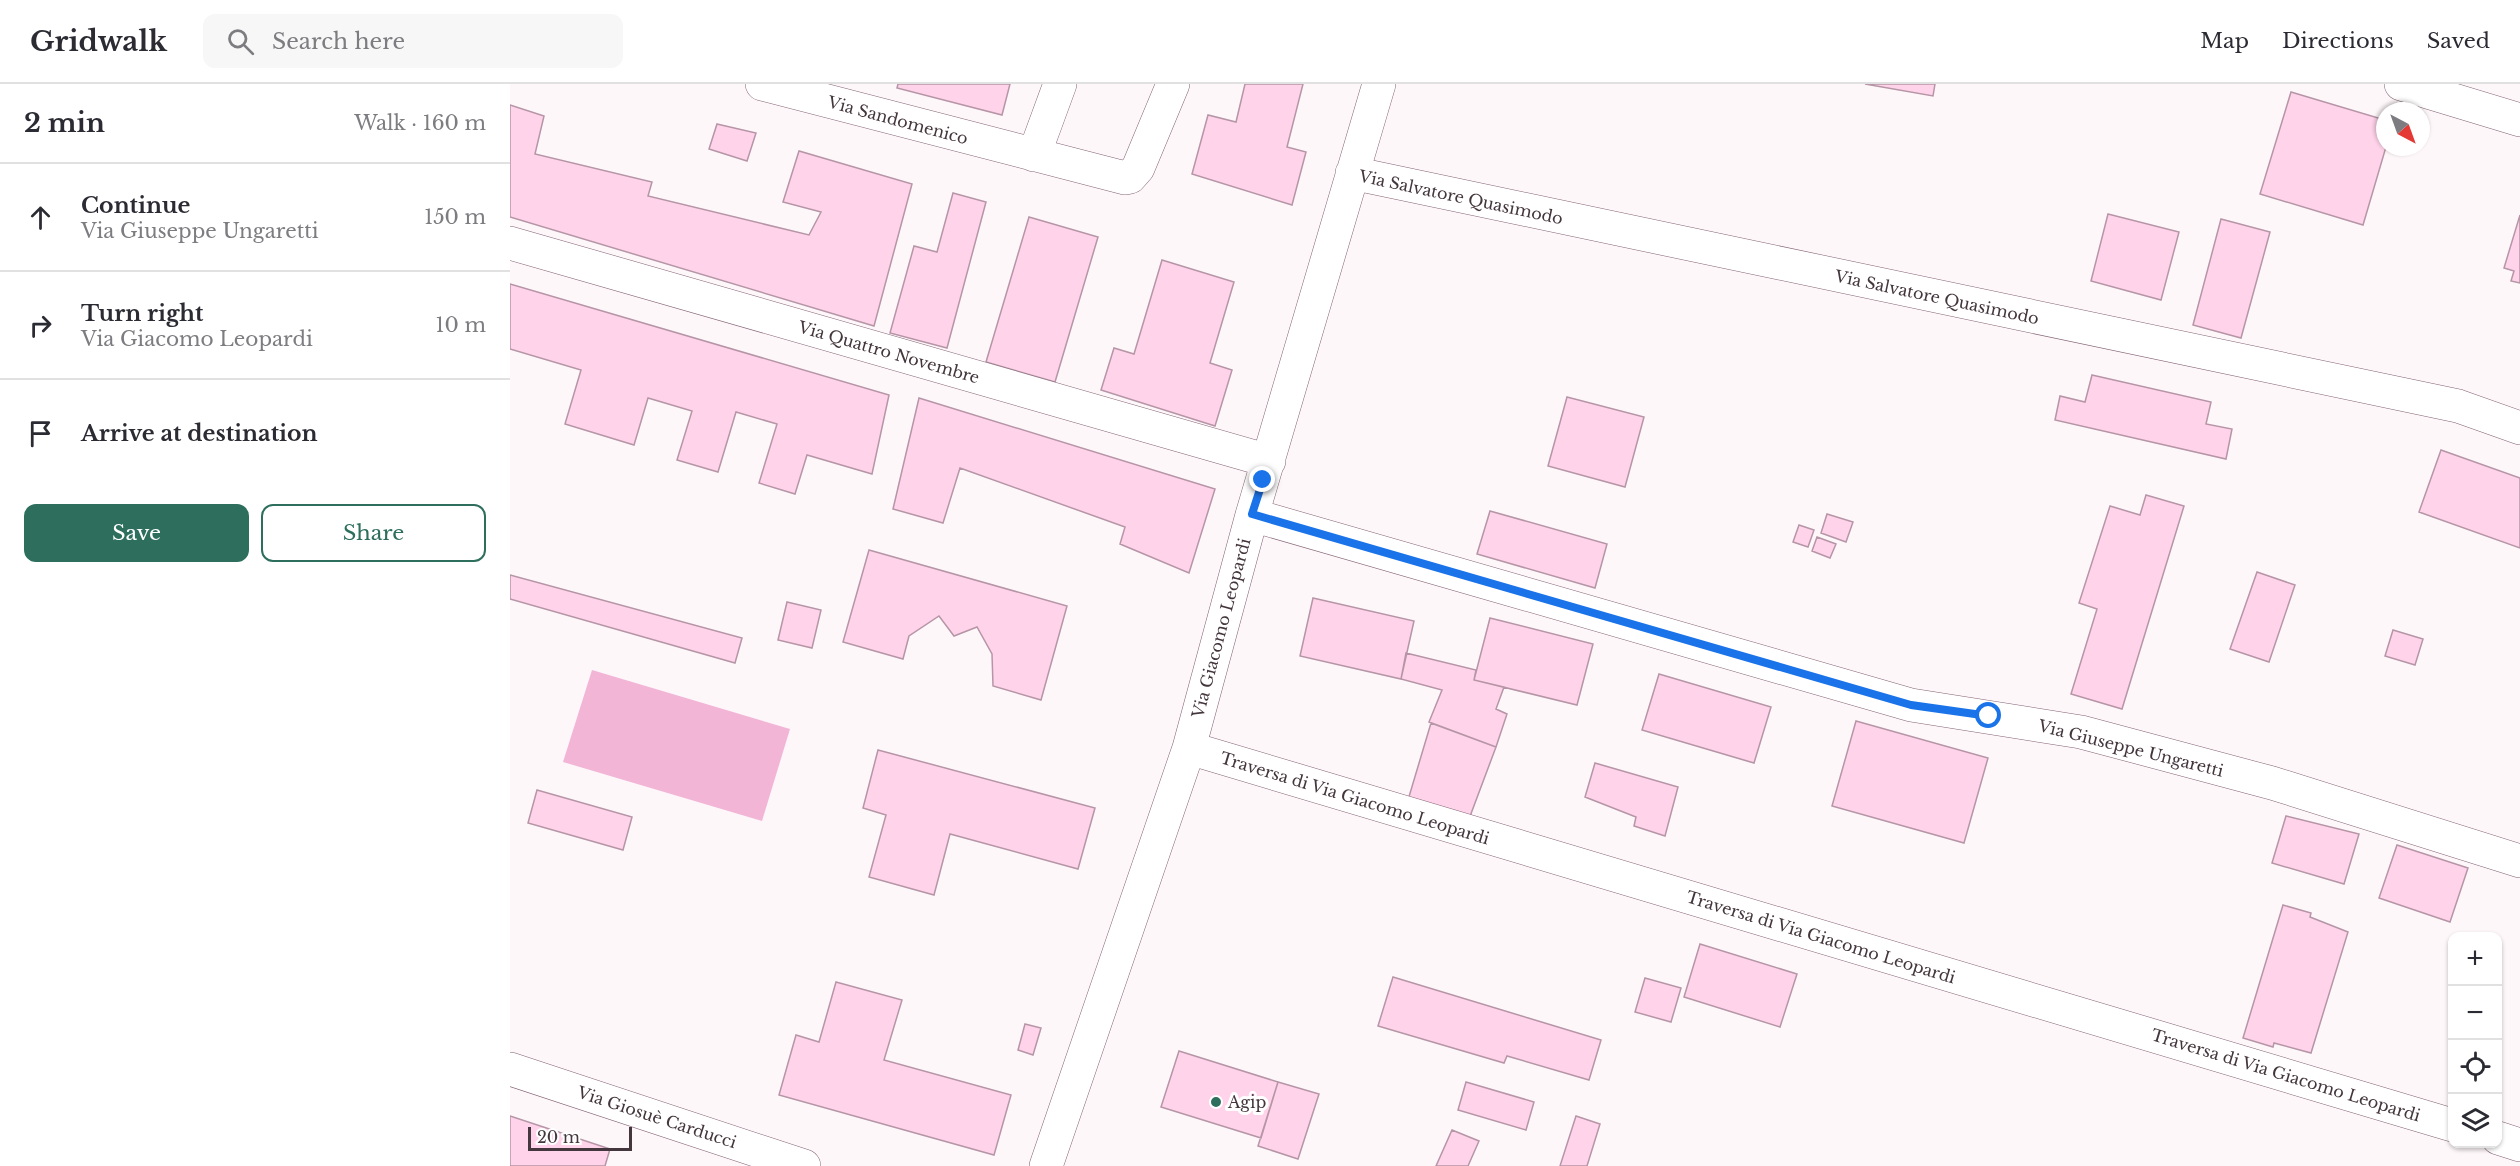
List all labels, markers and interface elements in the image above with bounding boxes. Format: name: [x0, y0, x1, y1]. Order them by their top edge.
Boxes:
search box: [203, 14, 623, 68]
text: Gridwalk: [30, 24, 167, 59]
icon: search: [224, 25, 257, 58]
text: Search here: [272, 28, 405, 55]
text: Map: [2200, 28, 2249, 54]
text: Directions: [2282, 28, 2394, 54]
text: Saved: [2427, 28, 2490, 54]
street label: Via Sandomenico: [825, 91, 970, 148]
north arrow: [2376, 102, 2430, 156]
text: 2 min: [24, 107, 105, 139]
text: Walk · 160 m: [354, 111, 486, 135]
street label: Via Salvatore Quasimodo: [1356, 165, 1565, 228]
text: Continue: [81, 192, 190, 219]
icon: ahead: [24, 201, 57, 234]
text: 150 m: [424, 205, 486, 229]
text: Via Giuseppe Ungaretti: [81, 219, 319, 243]
street label: Via Salvatore Quasimodo: [1832, 265, 2041, 328]
text: Turn right: [81, 300, 203, 327]
icon: right: [24, 309, 57, 342]
text: 10 m: [436, 313, 486, 337]
street label: Via Quattro Novembre: [795, 316, 982, 387]
text: Via Giacomo Leopardi: [81, 327, 313, 351]
icon: arrive: [24, 417, 57, 450]
text: Arrive at destination: [81, 420, 318, 447]
route end: [1249, 466, 1275, 492]
button: Save: [24, 504, 249, 562]
button: Share: [261, 504, 486, 562]
street label: Via Giacomo Leopardi: [1187, 535, 1255, 721]
route start: [1975, 702, 2001, 728]
street label: Via Giuseppe Ungaretti: [2035, 715, 2226, 781]
street label: Traversa di Via Giacomo Leopardi: [1218, 747, 1492, 849]
street label: Traversa di Via Giacomo Leopardi: [1684, 886, 1958, 988]
map controls: [2448, 932, 2502, 1148]
button: +: [2448, 932, 2502, 986]
button: −: [2448, 986, 2502, 1040]
street label: Traversa di Via Giacomo Leopardi: [2149, 1024, 2423, 1126]
button: locate: [2448, 1040, 2502, 1094]
street label: Via Giosuè Carducci: [574, 1082, 740, 1152]
place label: Agip: [1227, 1092, 1266, 1112]
button: layers: [2448, 1094, 2502, 1148]
marker: Agip: [1209, 1095, 1223, 1109]
scale bar: [528, 1124, 632, 1152]
text: 20 m: [537, 1127, 580, 1147]

